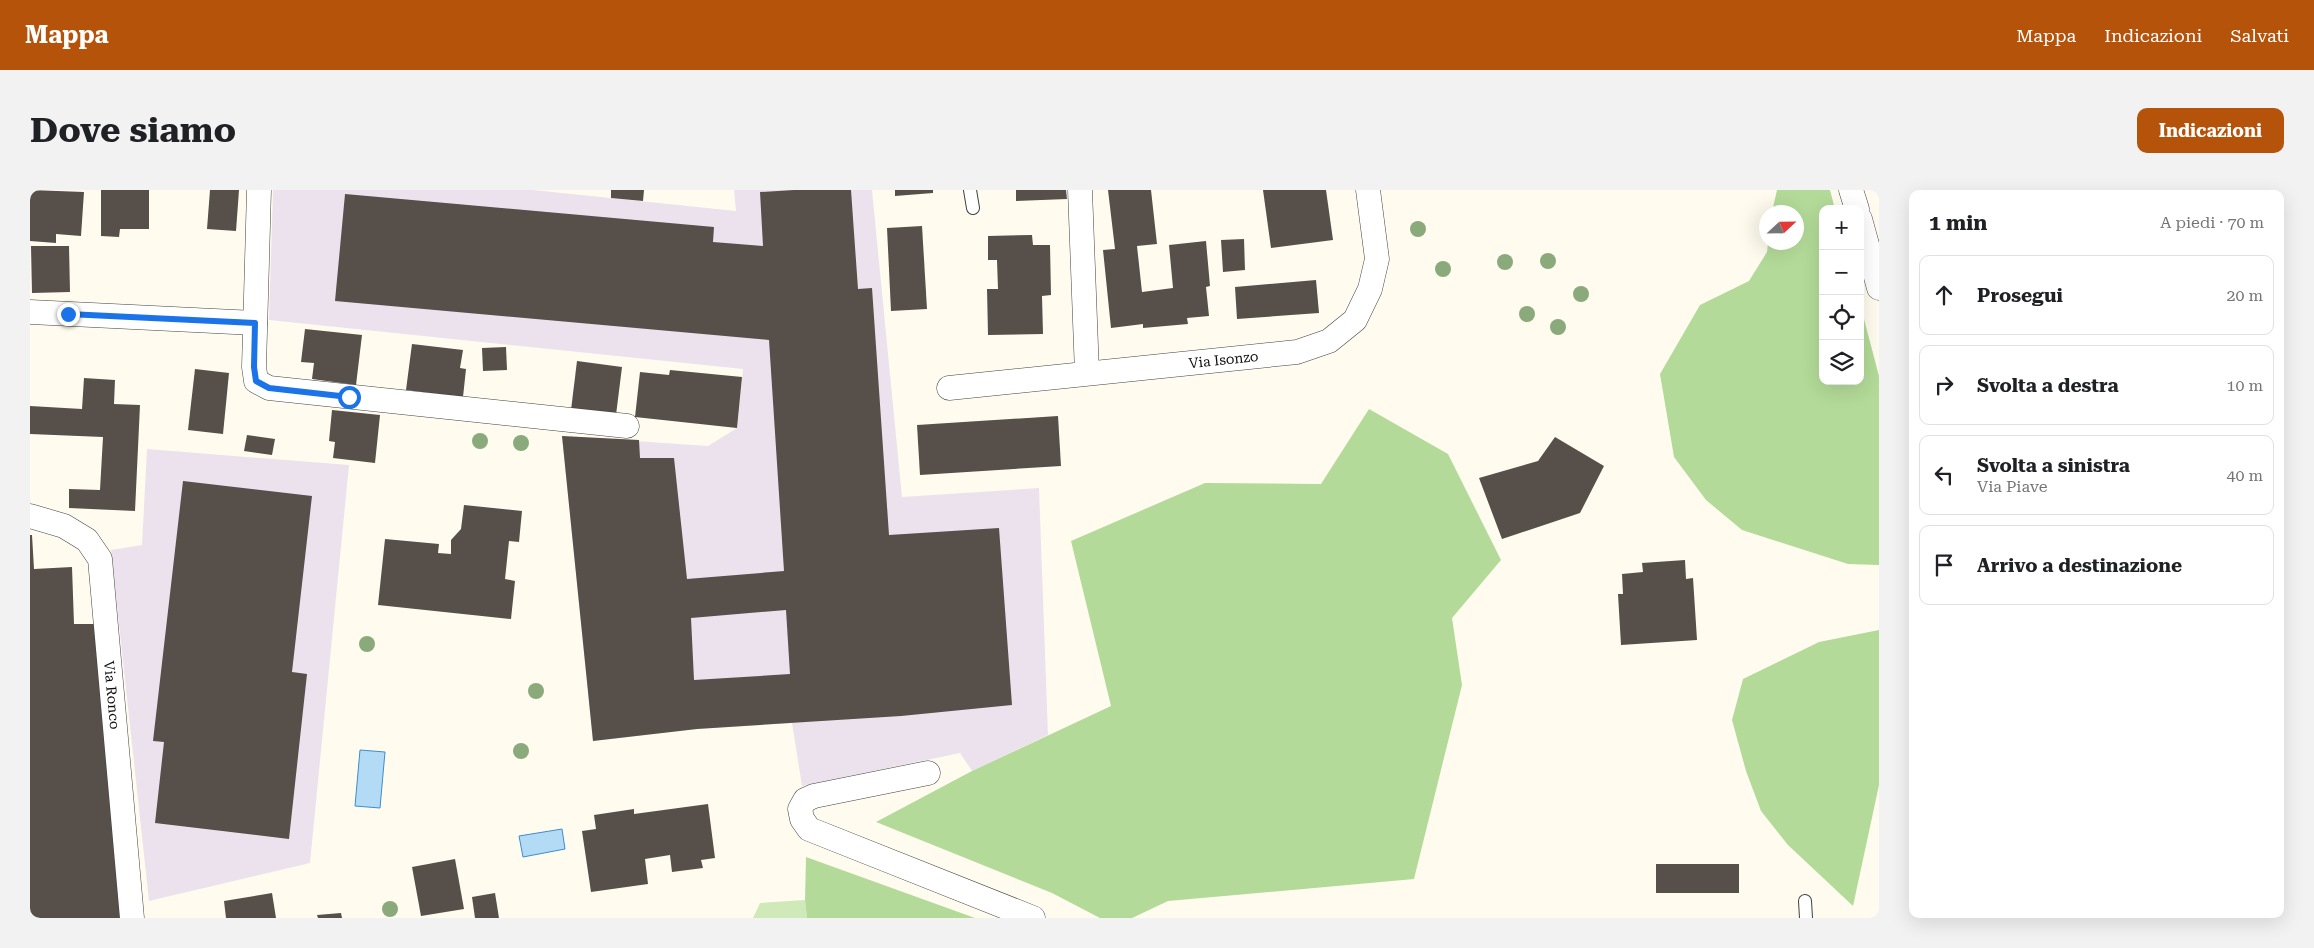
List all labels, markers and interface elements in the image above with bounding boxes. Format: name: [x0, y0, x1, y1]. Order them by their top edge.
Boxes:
text: Mappa: [25, 21, 109, 49]
text: Mappa: [2016, 25, 2076, 46]
text: Indicazioni: [2104, 25, 2202, 46]
text: Salvati: [2230, 25, 2289, 46]
button: Indicazioni: [2137, 108, 2284, 153]
text: Dove siamo: [30, 110, 236, 151]
north arrow: [1759, 205, 1804, 250]
map controls: [1819, 205, 1864, 385]
button: +: [1819, 205, 1864, 250]
text: 1 min: [1929, 211, 1987, 235]
text: A piedi · 70 m: [2160, 213, 2264, 232]
button: −: [1819, 250, 1864, 295]
icon: ahead: [1930, 281, 1958, 309]
text: Prosegui: [1977, 284, 2063, 307]
text: 20 m: [2226, 286, 2263, 305]
button: locate: [1819, 295, 1864, 340]
route end: [57, 303, 80, 326]
button: layers: [1819, 340, 1864, 385]
street label: Via Isonzo: [1188, 348, 1259, 371]
icon: right: [1930, 371, 1958, 399]
text: Svolta a destra: [1977, 374, 2119, 397]
text: 10 m: [2226, 376, 2263, 395]
route start: [338, 386, 361, 409]
text: Svolta a sinistra: [1977, 454, 2130, 477]
icon: left: [1930, 461, 1958, 489]
text: 40 m: [2226, 466, 2263, 485]
text: Via Piave: [1977, 477, 2047, 496]
icon: arrive: [1930, 551, 1958, 579]
text: Arrivo a destinazione: [1977, 554, 2182, 577]
street label: Via Ronco: [101, 660, 123, 730]

